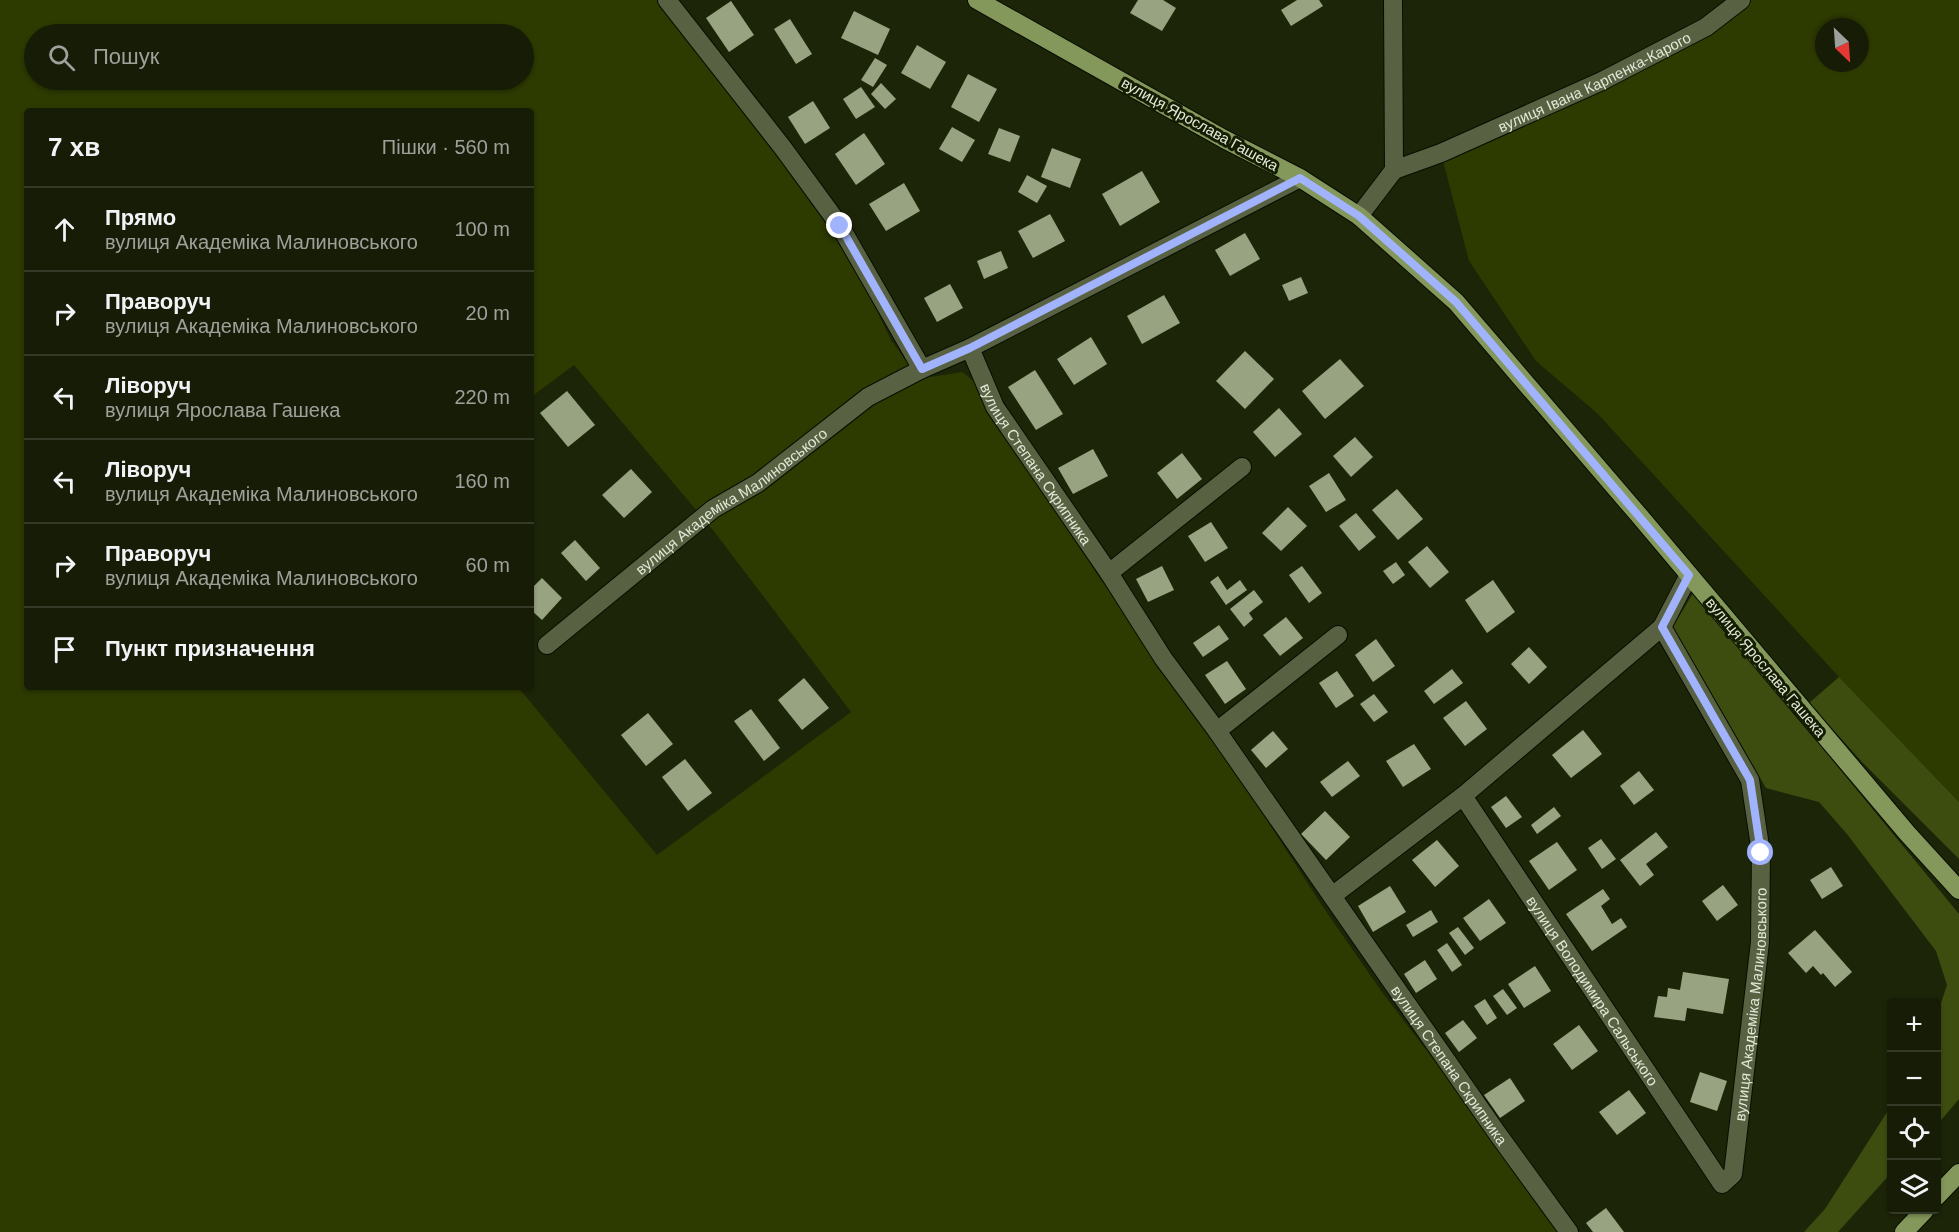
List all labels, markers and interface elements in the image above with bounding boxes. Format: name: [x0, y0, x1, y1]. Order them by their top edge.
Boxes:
north arrow: [1815, 18, 1869, 72]
search box: [24, 24, 534, 90]
street label: вулиця Івана Карпенка-Карого: [1495, 28, 1693, 135]
icon: search: [45, 41, 78, 74]
text: Пошук: [93, 44, 159, 69]
street label: вулиця Ярослава Гашека: [1119, 74, 1282, 175]
text: 7 хв: [48, 132, 100, 162]
text: Пішки · 560 m: [382, 136, 510, 158]
text: Прямо: [105, 205, 176, 230]
route end: [826, 212, 852, 238]
icon: ahead: [48, 213, 81, 246]
text: 100 m: [454, 218, 510, 240]
text: вулиця Академіка Малиновського: [105, 231, 418, 253]
text: Праворуч: [105, 289, 211, 314]
icon: right: [48, 297, 81, 330]
text: 20 m: [466, 302, 510, 324]
text: вулиця Академіка Малиновського: [105, 315, 418, 337]
text: Ліворуч: [105, 373, 191, 398]
street label: вулиця Степана Скрипника: [977, 380, 1096, 548]
icon: left: [48, 381, 81, 414]
text: 220 m: [454, 386, 510, 408]
text: вулиця Ярослава Гашека: [105, 399, 340, 421]
street label: вулиця Академіка Малиновського: [632, 424, 830, 578]
text: Ліворуч: [105, 457, 191, 482]
icon: left: [48, 465, 81, 498]
text: 160 m: [454, 470, 510, 492]
text: вулиця Академіка Малиновського: [105, 483, 418, 505]
text: Праворуч: [105, 541, 211, 566]
icon: right: [48, 549, 81, 582]
text: 60 m: [466, 554, 510, 576]
text: вулиця Академіка Малиновського: [105, 567, 418, 589]
street label: вулиця Ярослава Гашека: [1703, 594, 1830, 741]
icon: arrive: [48, 633, 81, 666]
text: Пункт призначення: [105, 636, 315, 661]
route start: [1747, 839, 1773, 865]
street label: вулиця Академіка Малиновського: [1731, 887, 1769, 1122]
street label: вулиця Володимира Сальського: [1524, 893, 1662, 1089]
street label: вулиця Степана Скрипника: [1388, 982, 1511, 1148]
map controls: [1887, 998, 1941, 1214]
button: +: [1887, 998, 1941, 1052]
button: −: [1887, 1052, 1941, 1106]
button: locate: [1887, 1106, 1941, 1160]
button: layers: [1887, 1160, 1941, 1214]

